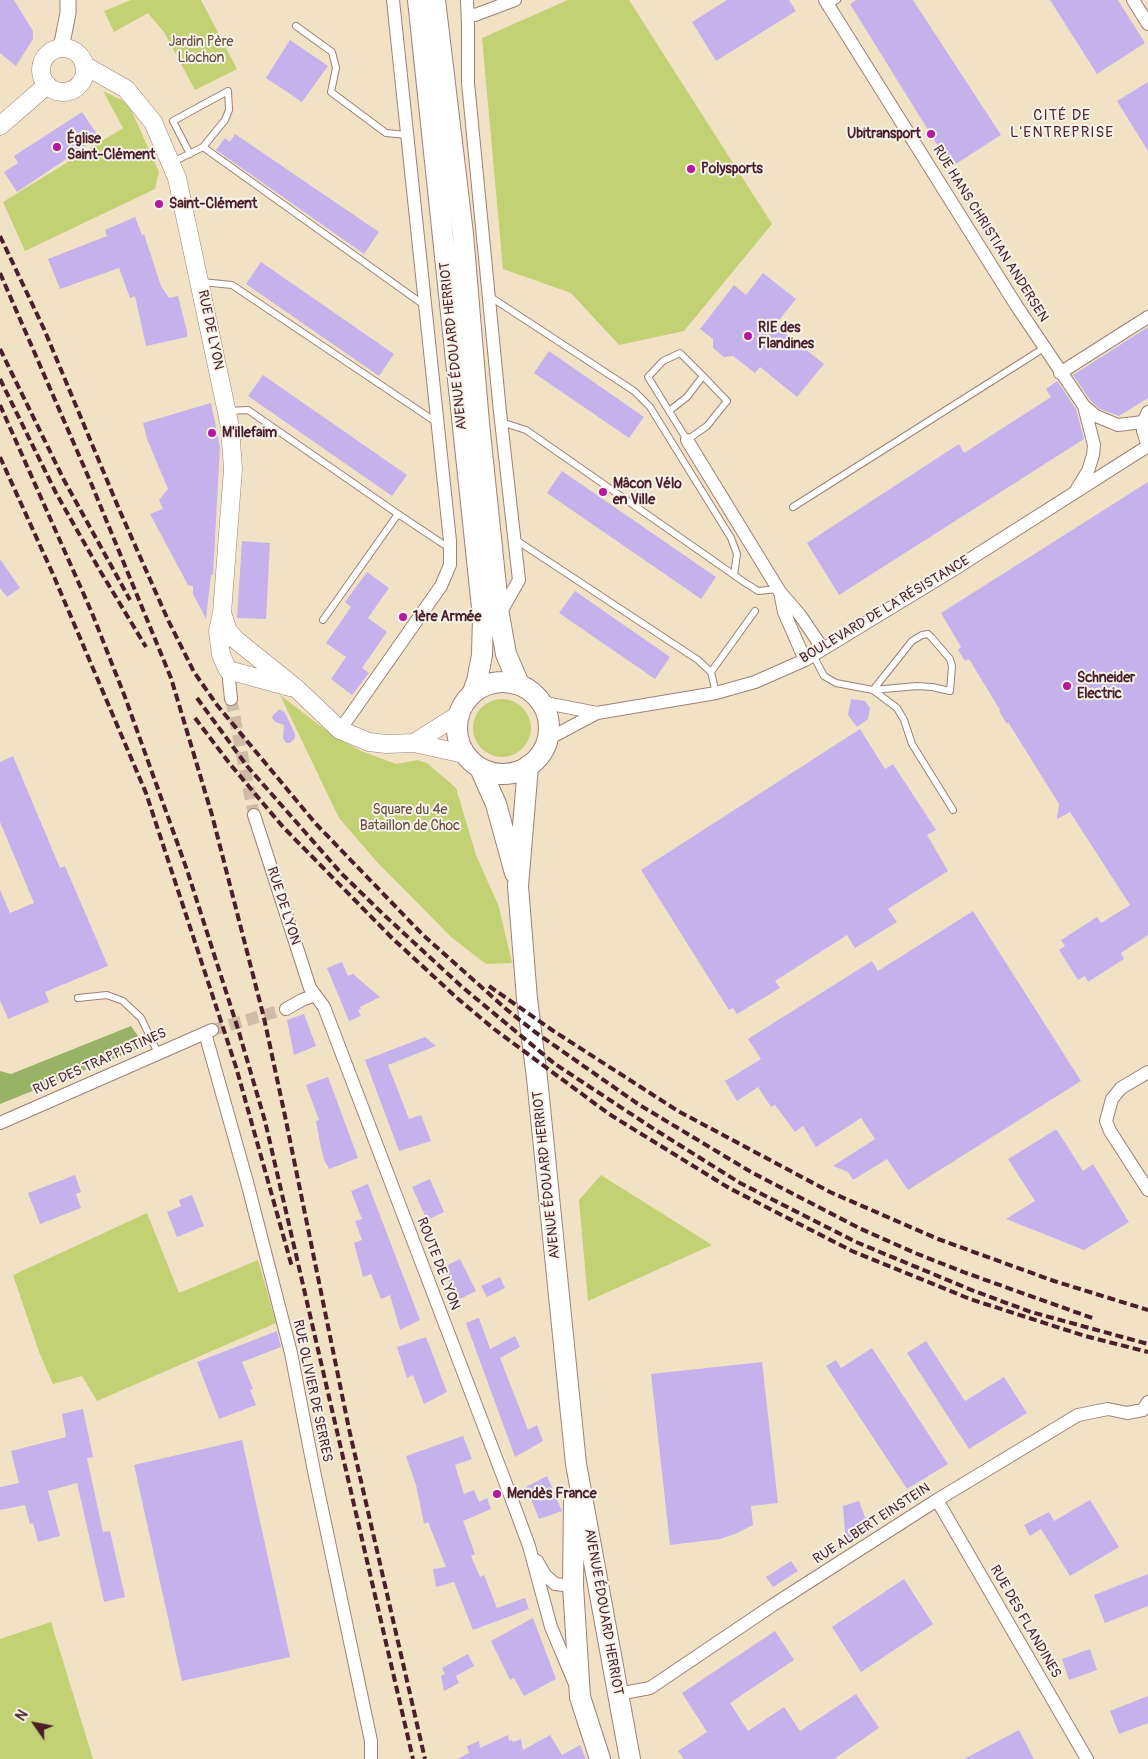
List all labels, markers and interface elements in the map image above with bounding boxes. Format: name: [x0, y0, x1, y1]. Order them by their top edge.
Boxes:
park label: Jardin Père Liochon: [169, 34, 233, 66]
district label: CITÉ DE L'ENTREPRISE: [1008, 107, 1116, 142]
place label: Ubitransport: [847, 126, 921, 142]
marker: Ubitransport: [925, 128, 937, 140]
place label: Église Saint-Clément: [67, 131, 155, 164]
marker: Église Saint-Clément: [51, 141, 63, 153]
street label: RUE HANS CHRISTIAN ANDERSEN: [928, 143, 1052, 325]
place label: Polysports: [701, 161, 763, 177]
marker: Polysports: [685, 163, 697, 175]
place label: Saint-Clément: [169, 196, 257, 212]
marker: Saint-Clément: [153, 198, 165, 210]
street label: AVENUE ÉDOUARD HERRIOT: [437, 261, 471, 431]
street label: RUE DE LYON: [193, 289, 227, 371]
place label: RIE des Flandines: [758, 320, 814, 352]
marker: RIE des Flandines: [742, 330, 754, 342]
place label: M'illefaim: [222, 425, 277, 441]
marker: M'illefaim: [206, 427, 218, 439]
place label: Mâcon Vélo en Ville: [613, 476, 682, 508]
marker: Mâcon Vélo en Ville: [597, 486, 609, 498]
street label: BOULEVARD DE LA RÉSISTANCE: [797, 553, 973, 667]
place label: 1ère Armée: [413, 609, 481, 625]
marker: 1ère Armée: [397, 611, 409, 623]
place label: Schneider Electric: [1077, 670, 1135, 702]
marker: Schneider Electric: [1061, 680, 1073, 692]
park label: Square du 4e Bataillon de Choc: [360, 802, 460, 834]
street label: RUE DE LYON: [262, 865, 304, 947]
street label: RUE DES TRAPPISTINES: [31, 1025, 169, 1099]
street label: AVENUE ÉDOUARD HERRIOT: [530, 1090, 564, 1260]
street label: ROUTE DE LYON: [413, 1215, 463, 1313]
street label: RUE OLIVIER DE SERRES: [289, 1318, 335, 1464]
street label: RUE ALBERT EINSTEIN: [810, 1480, 934, 1568]
place label: Mendès France: [507, 1486, 597, 1502]
marker: Mendès France: [491, 1488, 503, 1500]
street label: AVENUE ÉDOUARD HERRIOT: [580, 1527, 626, 1697]
street label: RUE DES FLANDINES: [986, 1563, 1064, 1681]
north arrow: [10, 1699, 60, 1749]
text: N: [12, 1707, 32, 1724]

